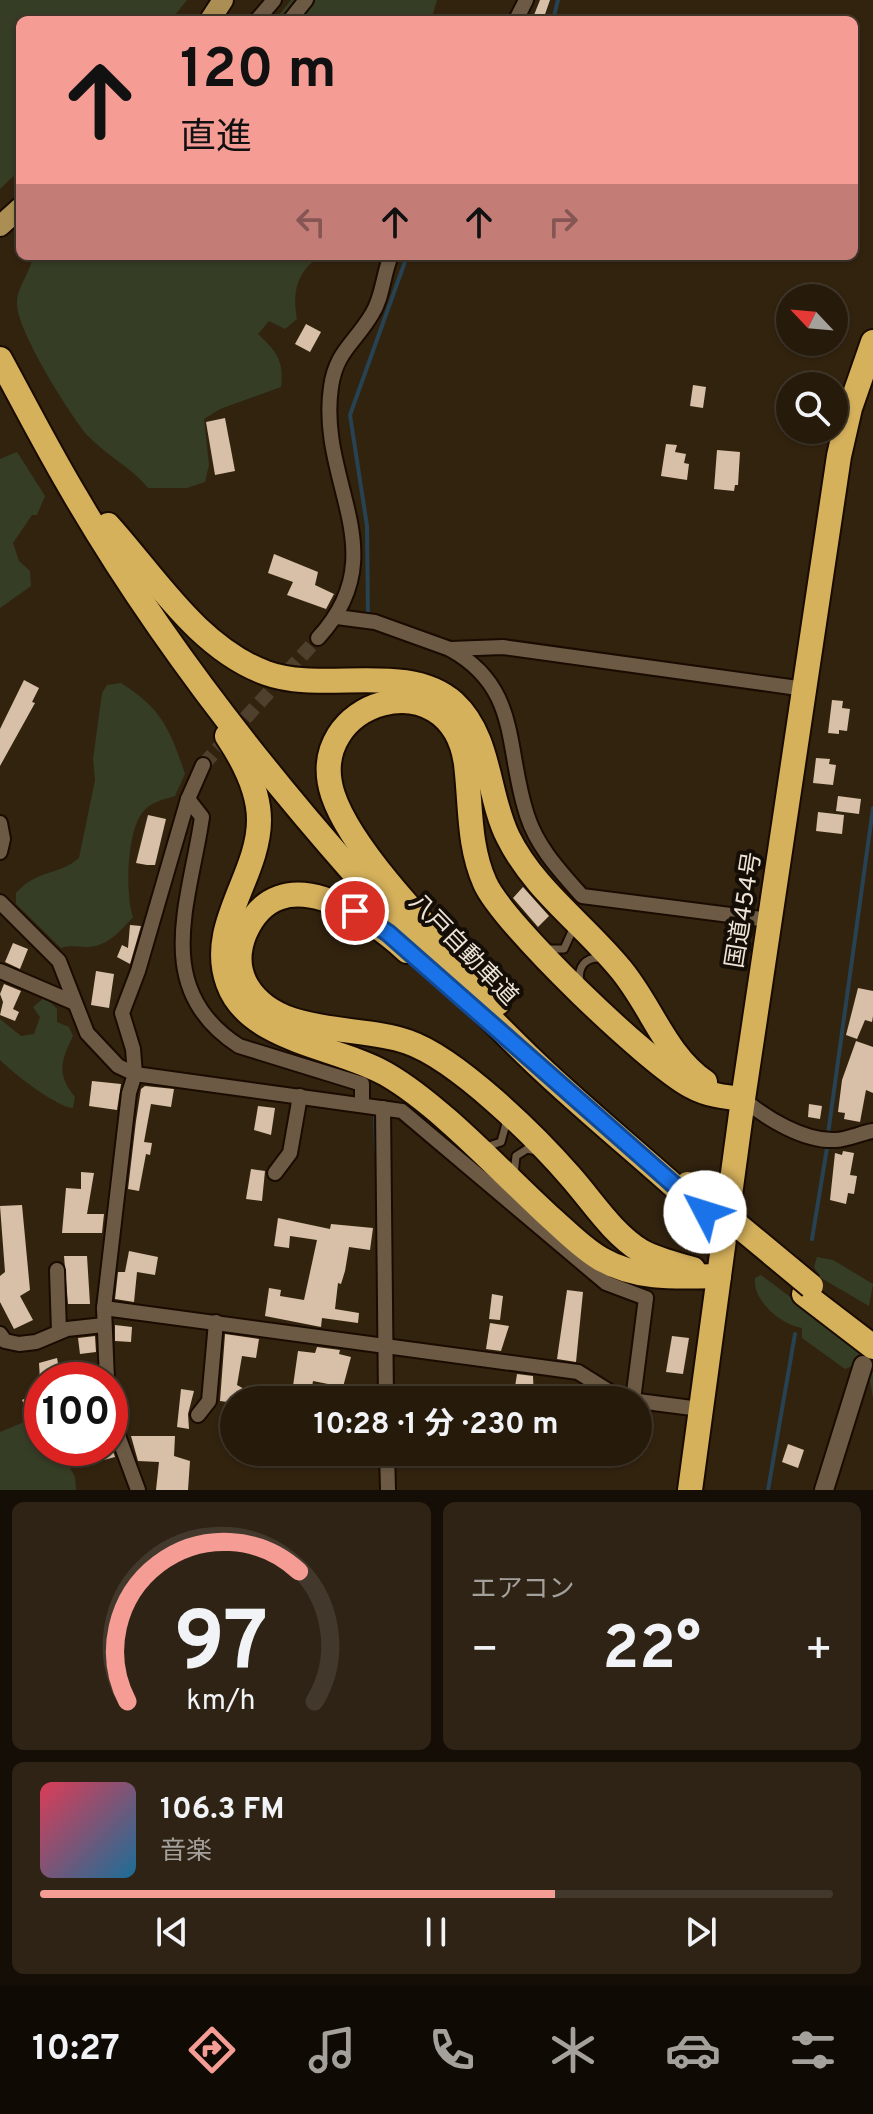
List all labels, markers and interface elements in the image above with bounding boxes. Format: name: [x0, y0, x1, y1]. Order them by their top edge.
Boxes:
text: 120 m: [180, 37, 337, 107]
icon: ahead: [48, 48, 152, 152]
text: 直進: [180, 116, 252, 162]
icon: left: [289, 200, 333, 244]
icon: ahead: [373, 200, 417, 244]
icon: ahead: [457, 200, 501, 244]
icon: right: [541, 200, 585, 244]
north arrow: [776, 284, 848, 356]
map controls: [776, 284, 848, 444]
button: search: [776, 372, 848, 444]
street label: 国道454号: [721, 850, 769, 971]
pin: [321, 877, 389, 945]
street label: 八戸自動車道: [402, 888, 523, 1013]
icon: arrive: [333, 889, 377, 933]
position arrow: [663, 1170, 747, 1254]
speed limit sign: 100: [24, 1362, 128, 1466]
text: 10:28 · 1 分 · 230 m: [313, 1407, 559, 1444]
text: エアコン: [471, 1574, 575, 1607]
text: 97: [174, 1595, 268, 1700]
text: 22°: [603, 1614, 701, 1690]
text: −: [471, 1624, 499, 1680]
text: +: [805, 1624, 833, 1680]
text: km/h: [187, 1684, 256, 1720]
text: 106.3 FM: [160, 1792, 284, 1829]
text: 音楽: [160, 1836, 212, 1869]
icon: previous: [150, 1910, 194, 1954]
icon: pause: [414, 1910, 458, 1954]
icon: next: [679, 1910, 723, 1954]
icon: directions: [184, 2022, 240, 2078]
icon: music: [304, 2022, 360, 2078]
icon: phone: [424, 2022, 480, 2078]
icon: climate: [545, 2022, 601, 2078]
icon: car: [665, 2022, 721, 2078]
icon: filters: [785, 2022, 841, 2078]
text: 10:27: [32, 2027, 120, 2073]

